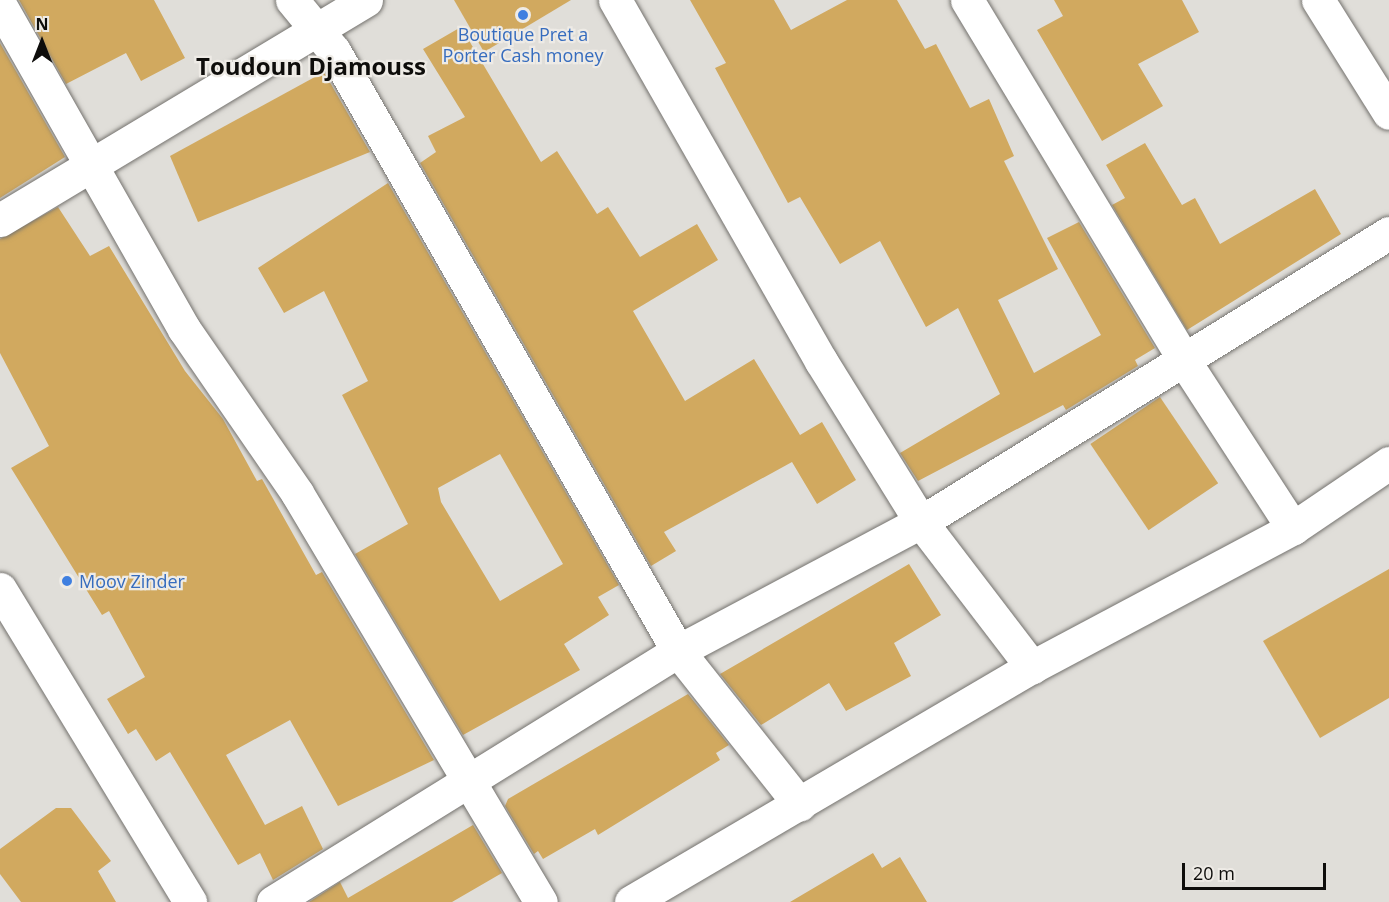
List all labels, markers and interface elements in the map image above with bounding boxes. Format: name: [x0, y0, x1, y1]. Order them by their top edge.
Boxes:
marker: Boutique Pret a Porter Cash money: [516, 8, 530, 22]
north arrow: [12, 12, 72, 72]
text: N: [35, 13, 49, 35]
place label: Boutique Pret a Porter Cash money: [443, 24, 603, 66]
district label: Toudoun Djamouss: [196, 52, 426, 80]
place label: Moov Zinder: [79, 570, 185, 592]
marker: Moov Zinder: [60, 574, 74, 588]
scale bar: [1185, 851, 1329, 889]
text: 20 m: [1193, 861, 1235, 885]

